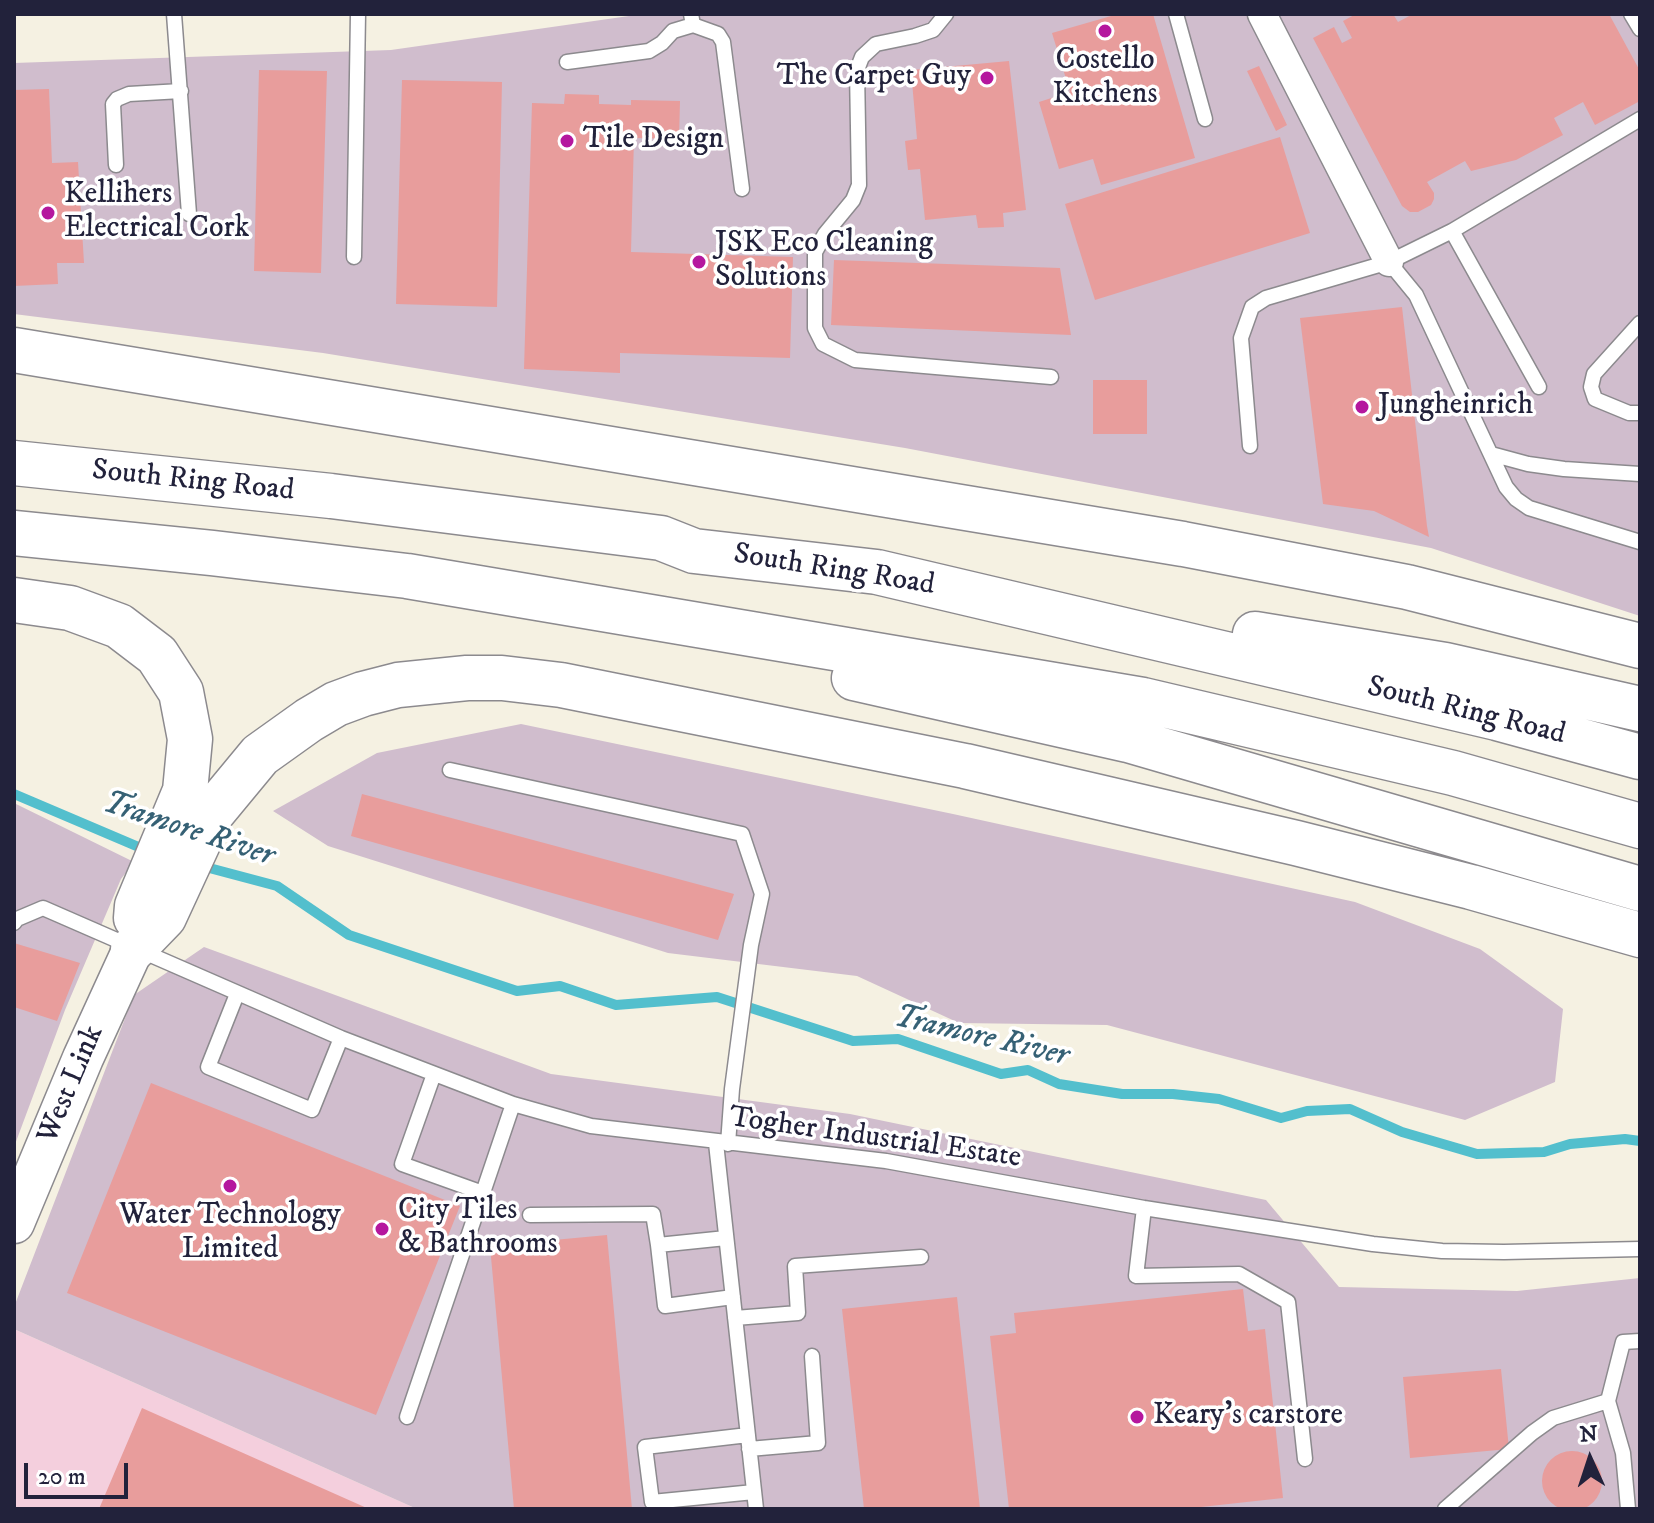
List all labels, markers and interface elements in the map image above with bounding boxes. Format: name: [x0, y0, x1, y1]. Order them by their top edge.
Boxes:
marker: Costello Kitchens: [1096, 22, 1114, 40]
place label: Costello Kitchens: [1053, 44, 1157, 114]
place label: The Carpet Guy: [777, 60, 971, 96]
marker: The Carpet Guy: [978, 69, 996, 87]
place label: Tile Design: [583, 123, 724, 159]
marker: Tile Design: [558, 132, 576, 150]
place label: Kellihers Electrical Cork: [64, 178, 249, 248]
marker: Kellihers Electrical Cork: [39, 204, 57, 222]
place label: JSK Eco Cleaning Solutions: [715, 227, 933, 298]
marker: JSK Eco Cleaning Solutions: [690, 253, 708, 271]
place label: Jungheinrich: [1378, 389, 1533, 425]
marker: Jungheinrich: [1353, 398, 1371, 416]
street label: South Ring Road: [90, 453, 296, 511]
street label: South Ring Road: [731, 537, 937, 605]
street label: South Ring Road: [1363, 670, 1569, 754]
water label: Tramore River: [98, 785, 278, 877]
water label: Tramore River: [890, 999, 1072, 1077]
street label: West Link: [31, 1021, 113, 1149]
street label: Togher Industrial Estate: [727, 1101, 1023, 1177]
marker: Water Technology Limited: [221, 1177, 239, 1195]
place label: City Tiles & Bathrooms: [398, 1194, 557, 1264]
place label: Water Technology Limited: [119, 1199, 341, 1270]
marker: City Tiles & Bathrooms: [373, 1220, 391, 1238]
place label: Keary's carstore: [1153, 1399, 1343, 1435]
marker: Keary's carstore: [1128, 1408, 1146, 1426]
north arrow: [1550, 1419, 1630, 1499]
text: N: [1579, 1421, 1598, 1448]
scale bar: [28, 1447, 132, 1497]
text: 20 m: [38, 1462, 86, 1492]

